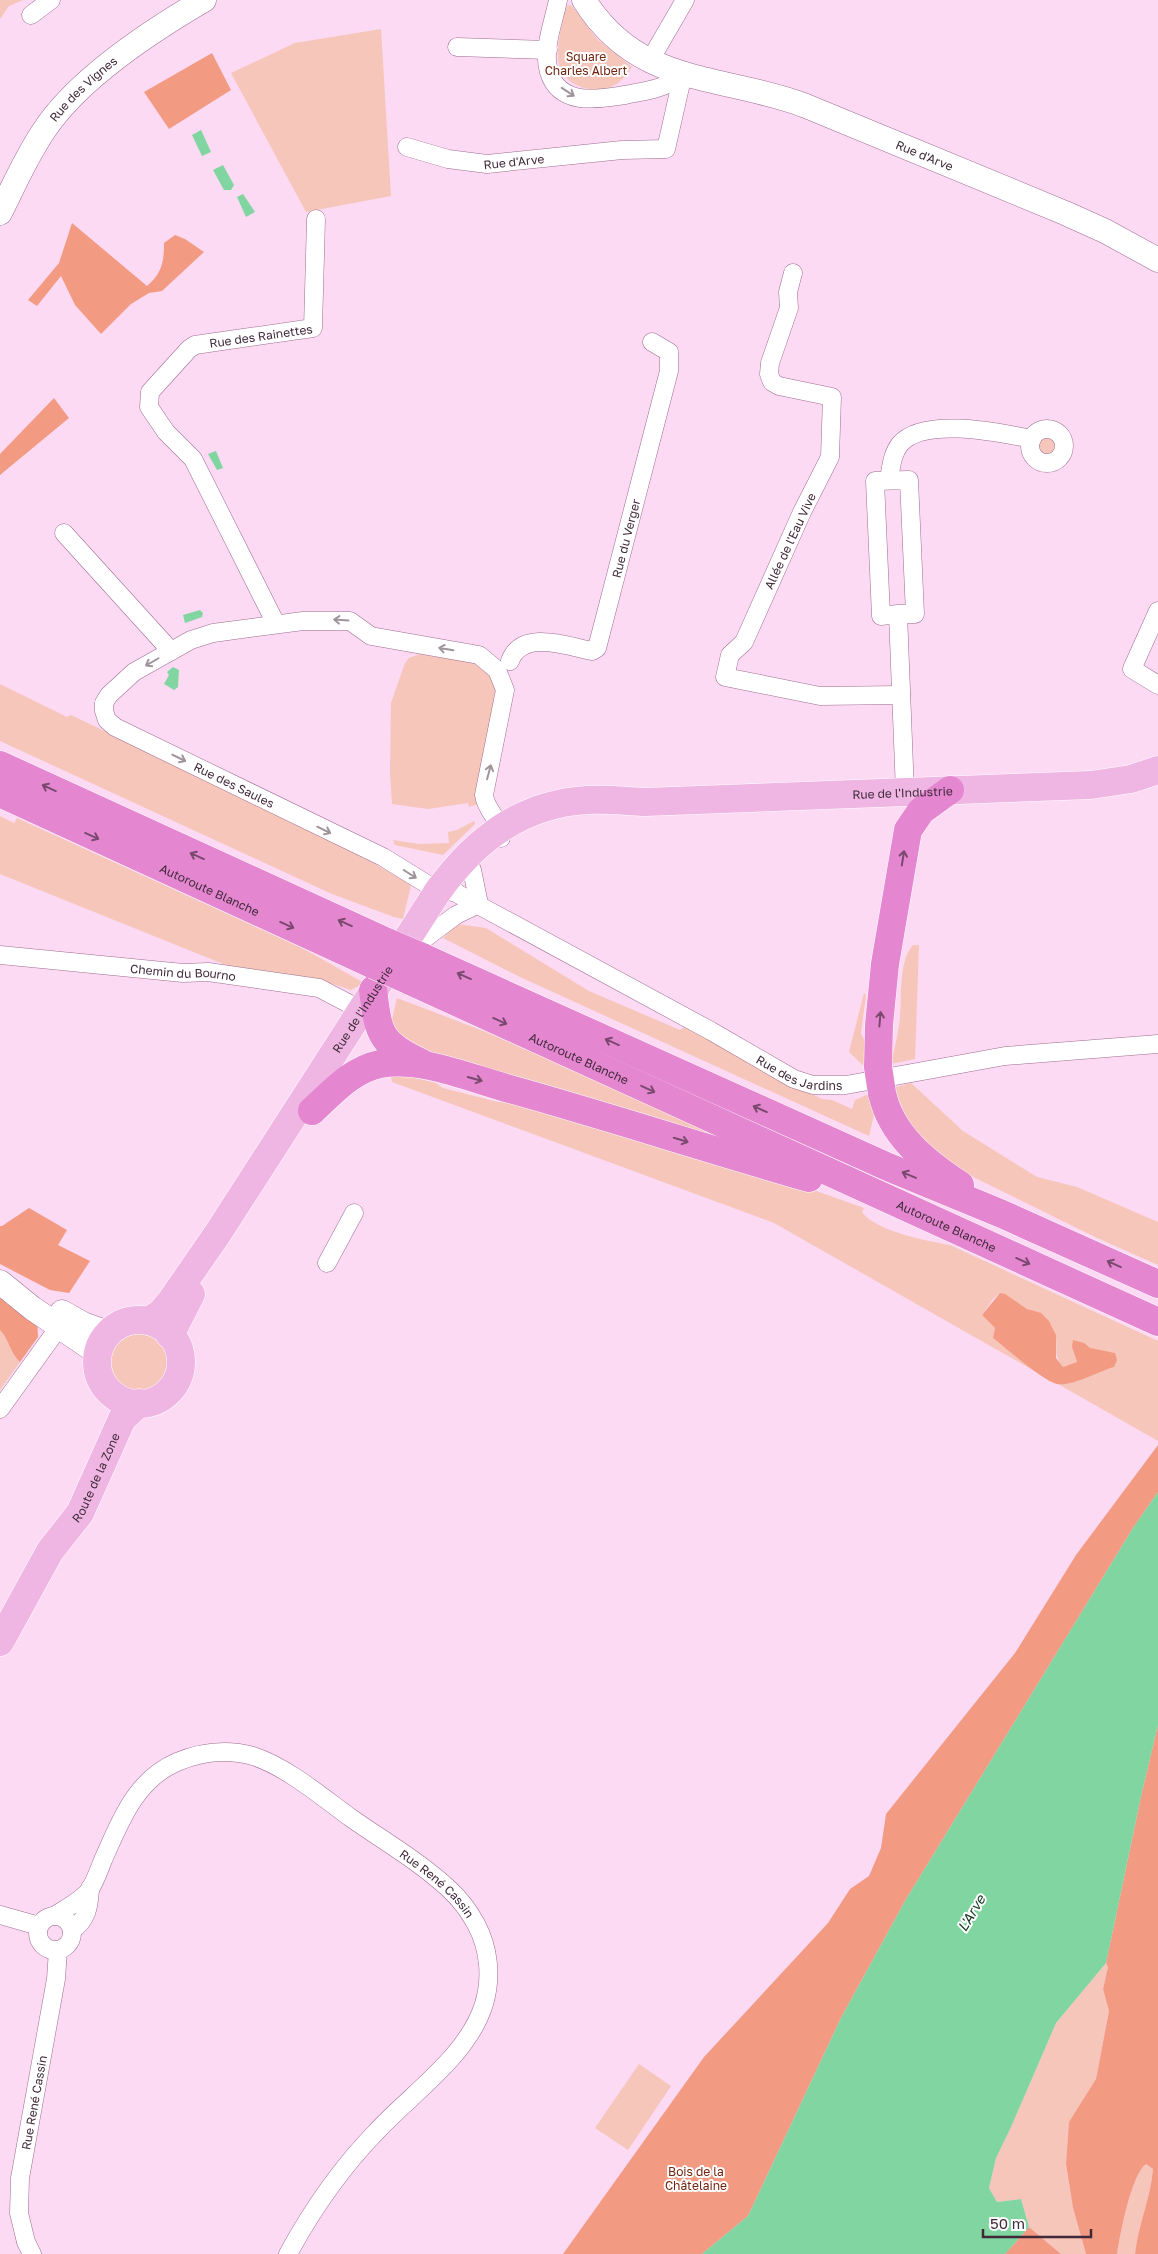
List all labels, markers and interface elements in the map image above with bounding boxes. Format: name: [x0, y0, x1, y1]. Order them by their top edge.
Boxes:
park label: Square Charles Albert: [545, 49, 628, 78]
street label: Rue des Vignes: [46, 53, 120, 124]
one-way arrow: [560, 87, 574, 97]
street label: Rue d'Arve: [894, 136, 956, 174]
street label: Rue d'Arve: [483, 151, 545, 172]
street label: Rue des Rainettes: [208, 321, 314, 350]
street label: Allée de l'Eau Vive: [761, 490, 819, 592]
street label: Rue du Verger: [608, 497, 643, 579]
one-way arrow: [333, 615, 349, 625]
one-way arrow: [438, 644, 454, 654]
one-way arrow: [145, 658, 159, 668]
one-way arrow: [171, 753, 186, 763]
street label: Rue des Saules: [191, 759, 277, 811]
one-way arrow: [485, 765, 494, 781]
one-way arrow: [42, 783, 57, 792]
street label: Rue de l'Industrie: [852, 783, 953, 802]
one-way arrow: [317, 825, 332, 835]
one-way arrow: [84, 832, 99, 842]
one-way arrow: [190, 850, 205, 860]
one-way arrow: [898, 850, 908, 866]
street label: Autoroute Blanche: [158, 860, 262, 919]
one-way arrow: [403, 869, 417, 879]
one-way arrow: [338, 917, 353, 927]
one-way arrow: [280, 921, 295, 931]
street label: Chemin du Bourno: [130, 960, 237, 983]
street label: Rue de l'Industrie: [329, 963, 396, 1055]
one-way arrow: [457, 970, 472, 980]
one-way arrow: [875, 1011, 885, 1027]
one-way arrow: [492, 1017, 507, 1027]
street label: Autoroute Blanche: [527, 1029, 631, 1087]
one-way arrow: [605, 1037, 620, 1047]
street label: Rue des Jardins: [754, 1051, 842, 1093]
one-way arrow: [467, 1075, 483, 1085]
one-way arrow: [640, 1084, 655, 1094]
one-way arrow: [753, 1104, 768, 1114]
one-way arrow: [673, 1135, 689, 1145]
one-way arrow: [902, 1170, 917, 1180]
street label: Autoroute Blanche: [894, 1196, 999, 1255]
one-way arrow: [1015, 1256, 1030, 1266]
one-way arrow: [1107, 1259, 1122, 1268]
street label: Route de la Zone: [68, 1430, 122, 1525]
street label: Rue René Cassin: [397, 1846, 478, 1920]
water label: L'Arve: [954, 1891, 989, 1934]
street label: Rue René Cassin: [18, 2054, 50, 2151]
park label: Bois de la Châtelaine: [665, 2164, 727, 2193]
scale bar: [983, 2206, 1090, 2238]
text: 50 m: [990, 2214, 1025, 2232]

